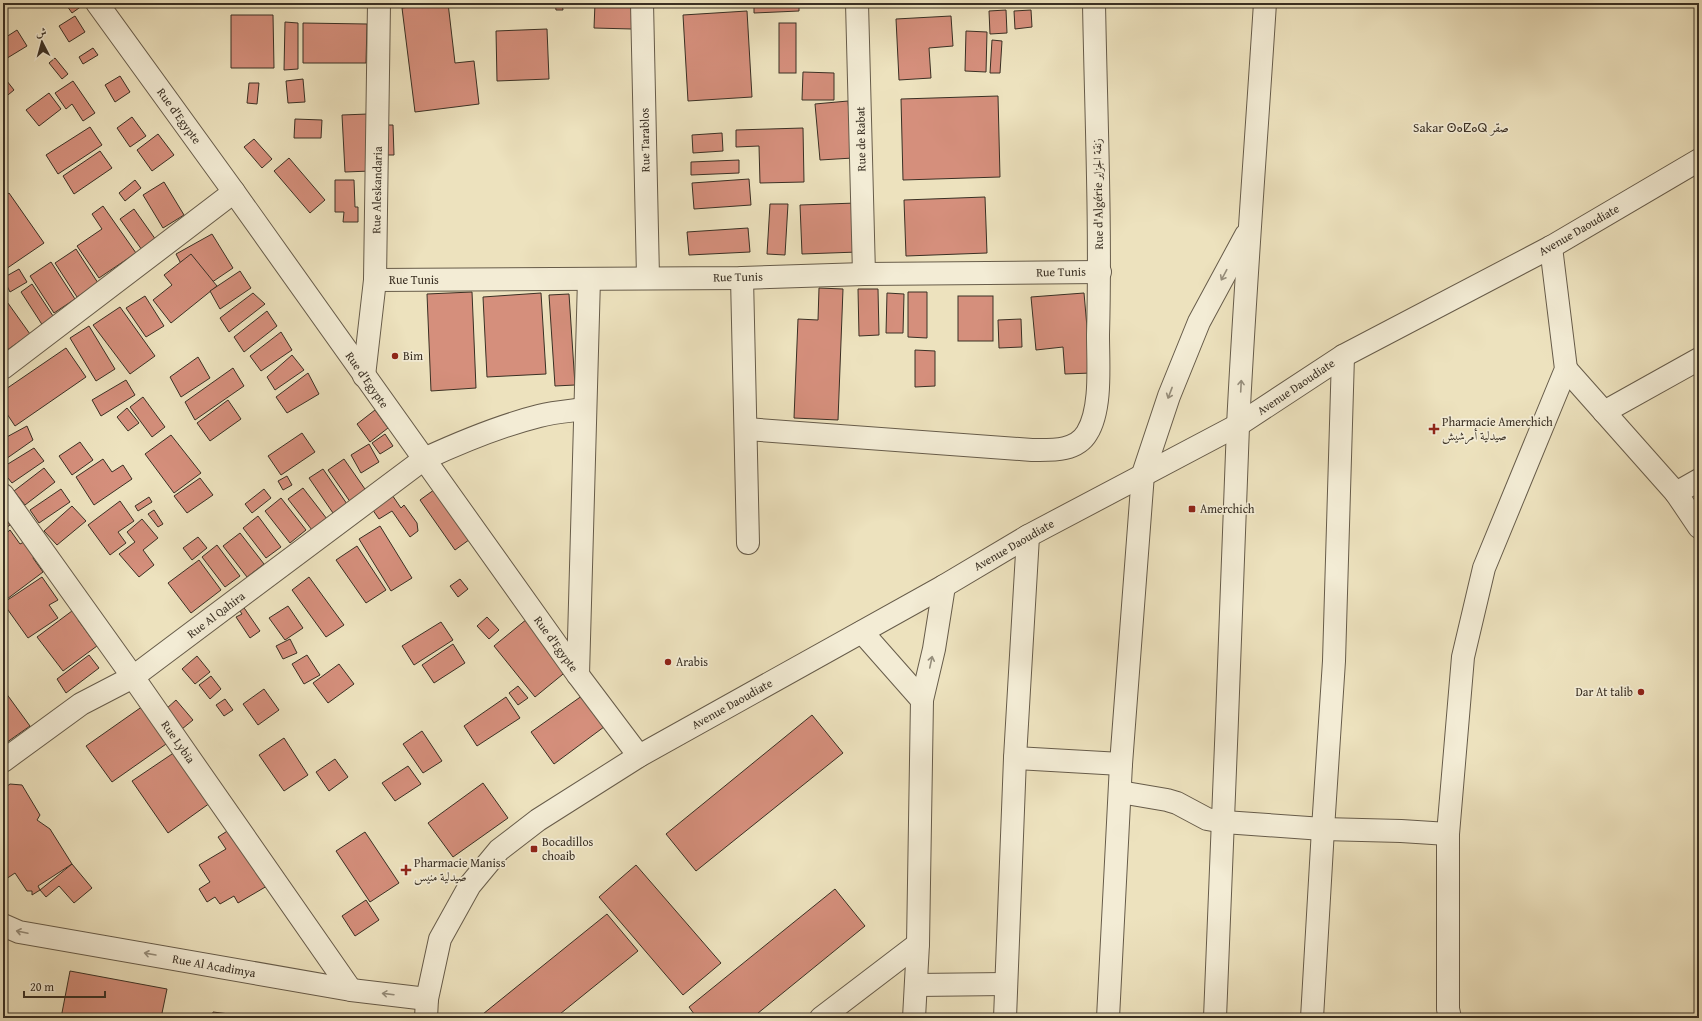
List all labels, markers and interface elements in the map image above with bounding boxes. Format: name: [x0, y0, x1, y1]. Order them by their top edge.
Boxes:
north arrow: [22, 22, 62, 62]
text: ش: [35, 24, 47, 41]
street label: Rue d'Egypte: [153, 84, 206, 148]
street label: Rue de Rabat: [851, 106, 870, 172]
street label: Rue Tarablos: [635, 107, 654, 172]
district label: Sakar ⵙⴰⵇⴰⵕ صقر: [1413, 118, 1509, 137]
street label: Rue d'Algérie زنقة الجزاير: [1088, 138, 1107, 250]
street label: Rue Aleskandaria: [367, 146, 386, 234]
street label: Avenue Daoudiate: [1535, 199, 1622, 260]
street label: Rue Tunis: [1036, 263, 1086, 280]
street label: Rue Tunis: [713, 268, 763, 285]
one-way arrow: [1220, 269, 1227, 281]
street label: Rue Tunis: [389, 271, 439, 288]
place label: Bim: [403, 347, 423, 364]
street label: Rue d'Egypte: [342, 348, 393, 412]
marker: Bim: [390, 351, 400, 361]
street label: Avenue Daoudiate: [1253, 354, 1338, 419]
one-way arrow: [1237, 380, 1244, 393]
one-way arrow: [1166, 387, 1174, 399]
place label: Pharmacie Amerchich صيدلية أمرشيش: [1442, 413, 1553, 445]
marker: Pharmacie Amerchich صيدلية أمرشيش: [1429, 424, 1439, 434]
place label: Amerchich: [1200, 500, 1255, 517]
marker: Amerchich: [1187, 504, 1197, 514]
street label: Avenue Daoudiate: [970, 514, 1057, 575]
street label: Rue Al Qahira: [183, 587, 248, 642]
street label: Rue d'Egypte: [530, 612, 583, 676]
place label: Arabis: [676, 653, 708, 670]
one-way arrow: [927, 656, 935, 669]
marker: Arabis: [663, 657, 673, 667]
street label: Avenue Daoudiate: [688, 674, 776, 733]
place label: Dar At talib: [1575, 683, 1633, 700]
marker: Dar At talib: [1636, 687, 1646, 697]
street label: Rue Lybia: [157, 717, 200, 767]
place label: Bocadillos choaib: [542, 833, 594, 864]
marker: Bocadillos choaib: [529, 844, 539, 854]
place label: Pharmacie Maniss صيدلية منيس: [414, 854, 506, 886]
marker: Pharmacie Maniss صيدلية منيس: [401, 865, 411, 875]
one-way arrow: [15, 928, 28, 936]
one-way arrow: [143, 950, 156, 958]
street label: Rue Al Acadimya: [171, 950, 257, 981]
scale bar: [24, 973, 105, 999]
text: 20 m: [30, 978, 54, 995]
one-way arrow: [382, 990, 395, 998]

